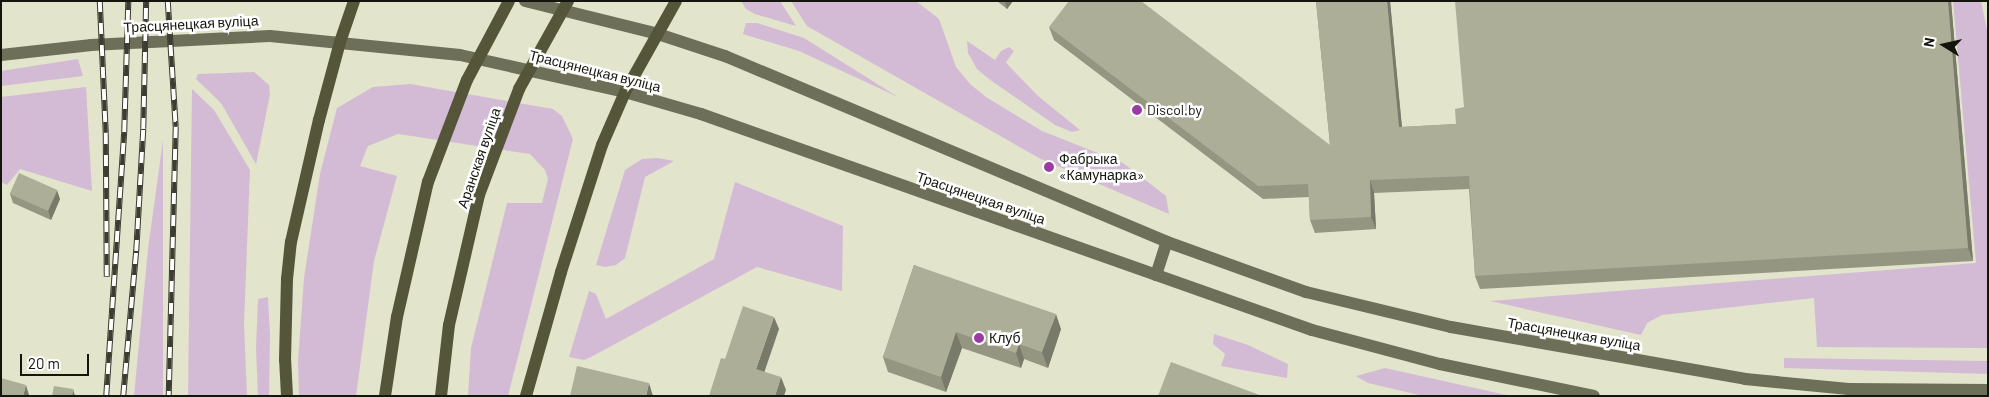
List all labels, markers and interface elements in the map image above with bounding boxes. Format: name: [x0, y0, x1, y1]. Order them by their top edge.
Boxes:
street label: Трасцянецкая вуліца: [123, 12, 259, 36]
north arrow: [1919, 20, 1969, 70]
text: N: [1920, 36, 1938, 48]
street label: Трасцянецкая вуліца: [527, 47, 663, 95]
place label: Discol.by: [1147, 102, 1202, 118]
marker: Discol.by: [1131, 104, 1143, 116]
street label: Аранская вуліца: [454, 106, 504, 210]
place label: Фабрыка «Камунарка»: [1059, 151, 1144, 184]
marker: Фабрыка «Камунарка»: [1043, 161, 1055, 173]
street label: Трасцянецкая вуліца: [914, 168, 1048, 228]
street label: Трасцянецкая вуліца: [1506, 314, 1642, 354]
place label: Клуб: [989, 330, 1021, 346]
marker: Клуб: [973, 332, 985, 344]
scale bar: [22, 344, 91, 376]
text: 20 m: [28, 354, 60, 372]

